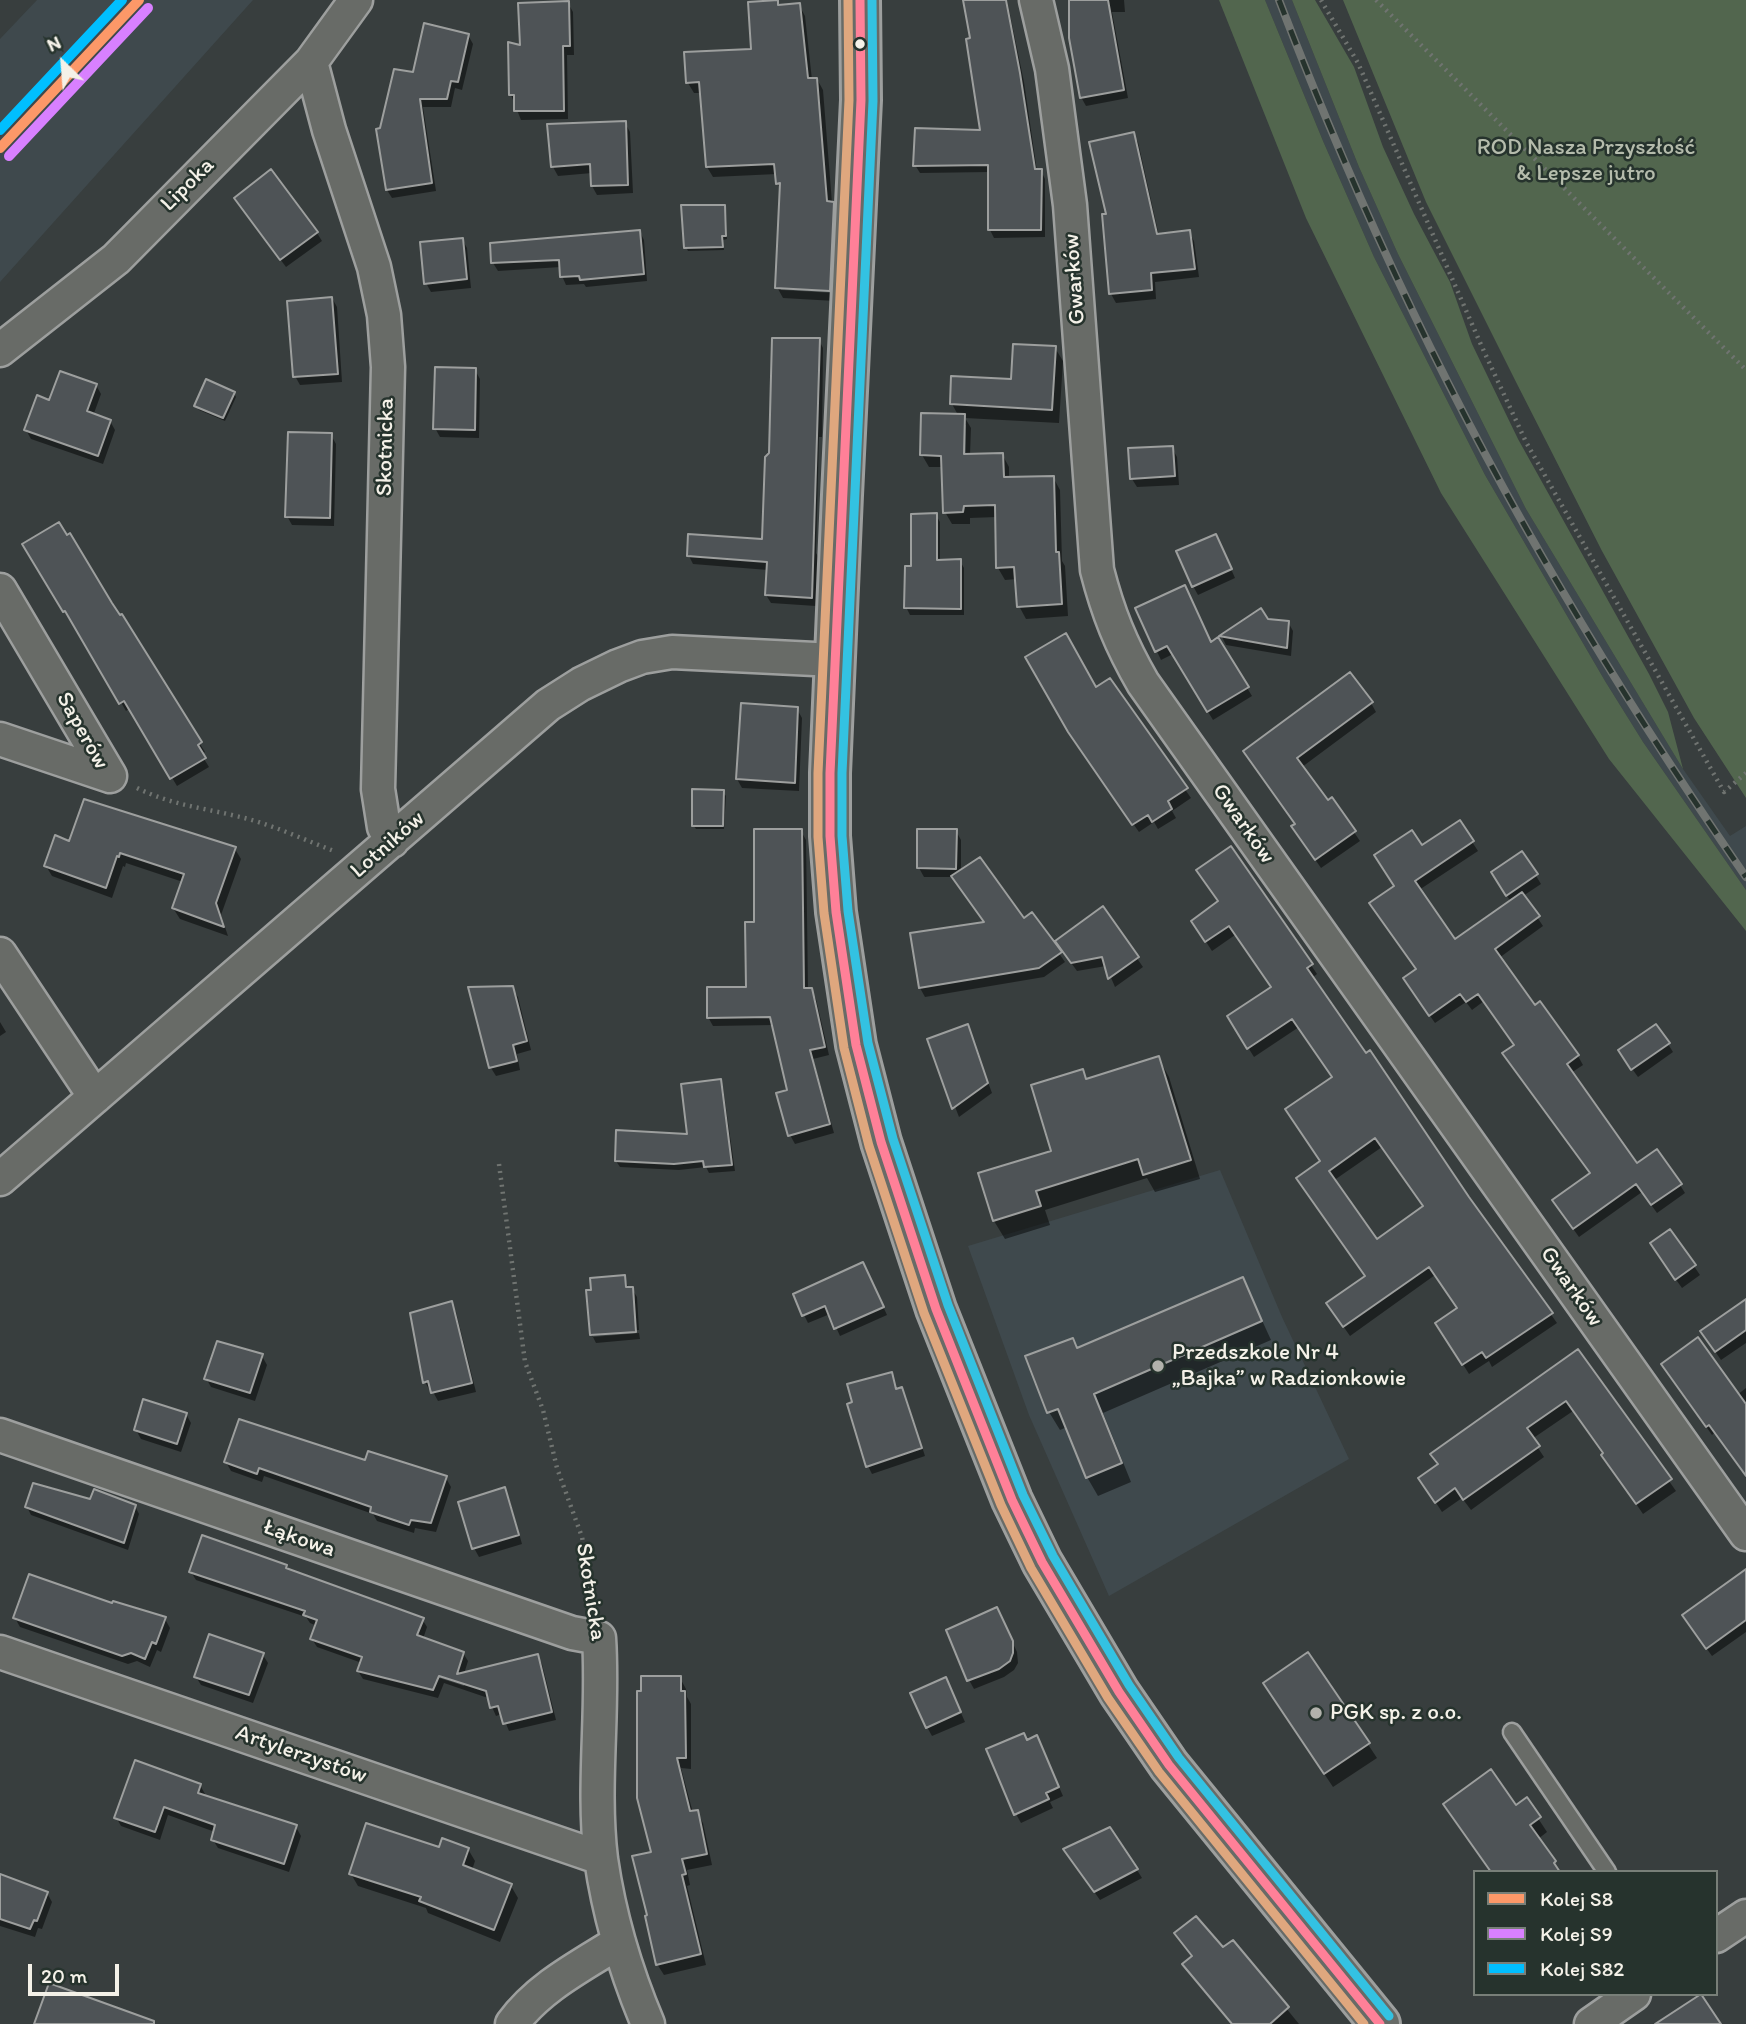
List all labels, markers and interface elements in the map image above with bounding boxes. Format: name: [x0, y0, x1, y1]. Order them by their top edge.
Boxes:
north arrow: [28, 28, 98, 98]
text: N: [43, 30, 65, 57]
unlabelled marker: [853, 37, 867, 51]
park label: ROD Nasza Przyszłość & Lepsze jutro: [1477, 134, 1695, 188]
street label: Lipoka: [155, 152, 221, 218]
street label: Gwarków: [1058, 232, 1092, 326]
street label: Skotnicka: [371, 398, 401, 496]
street label: Saperów: [50, 688, 114, 774]
street label: Gwarków: [1205, 779, 1281, 869]
street label: Lotników: [345, 805, 431, 885]
street label: Gwarków: [1533, 1242, 1609, 1332]
place label: Przedszkole Nr 4 „Bajka” w Radzionkowie: [1172, 1339, 1406, 1393]
marker: Przedszkole Nr 4 „Bajka” w Radzionkowie: [1150, 1358, 1166, 1374]
street label: Łąkowa: [259, 1514, 339, 1564]
street label: Skotnicka: [569, 1541, 611, 1643]
place label: PGK sp. z o.o.: [1330, 1699, 1462, 1727]
marker: PGK sp. z o.o.: [1308, 1705, 1324, 1721]
street label: Artylerzystów: [232, 1720, 370, 1790]
legend: [1473, 1870, 1718, 1996]
text: Kolej S8: [1540, 1886, 1613, 1911]
text: Kolej S9: [1540, 1921, 1613, 1946]
scale bar: [32, 1951, 122, 1995]
text: Kolej S82: [1540, 1956, 1624, 1981]
text: 20 m: [41, 1963, 87, 1988]

